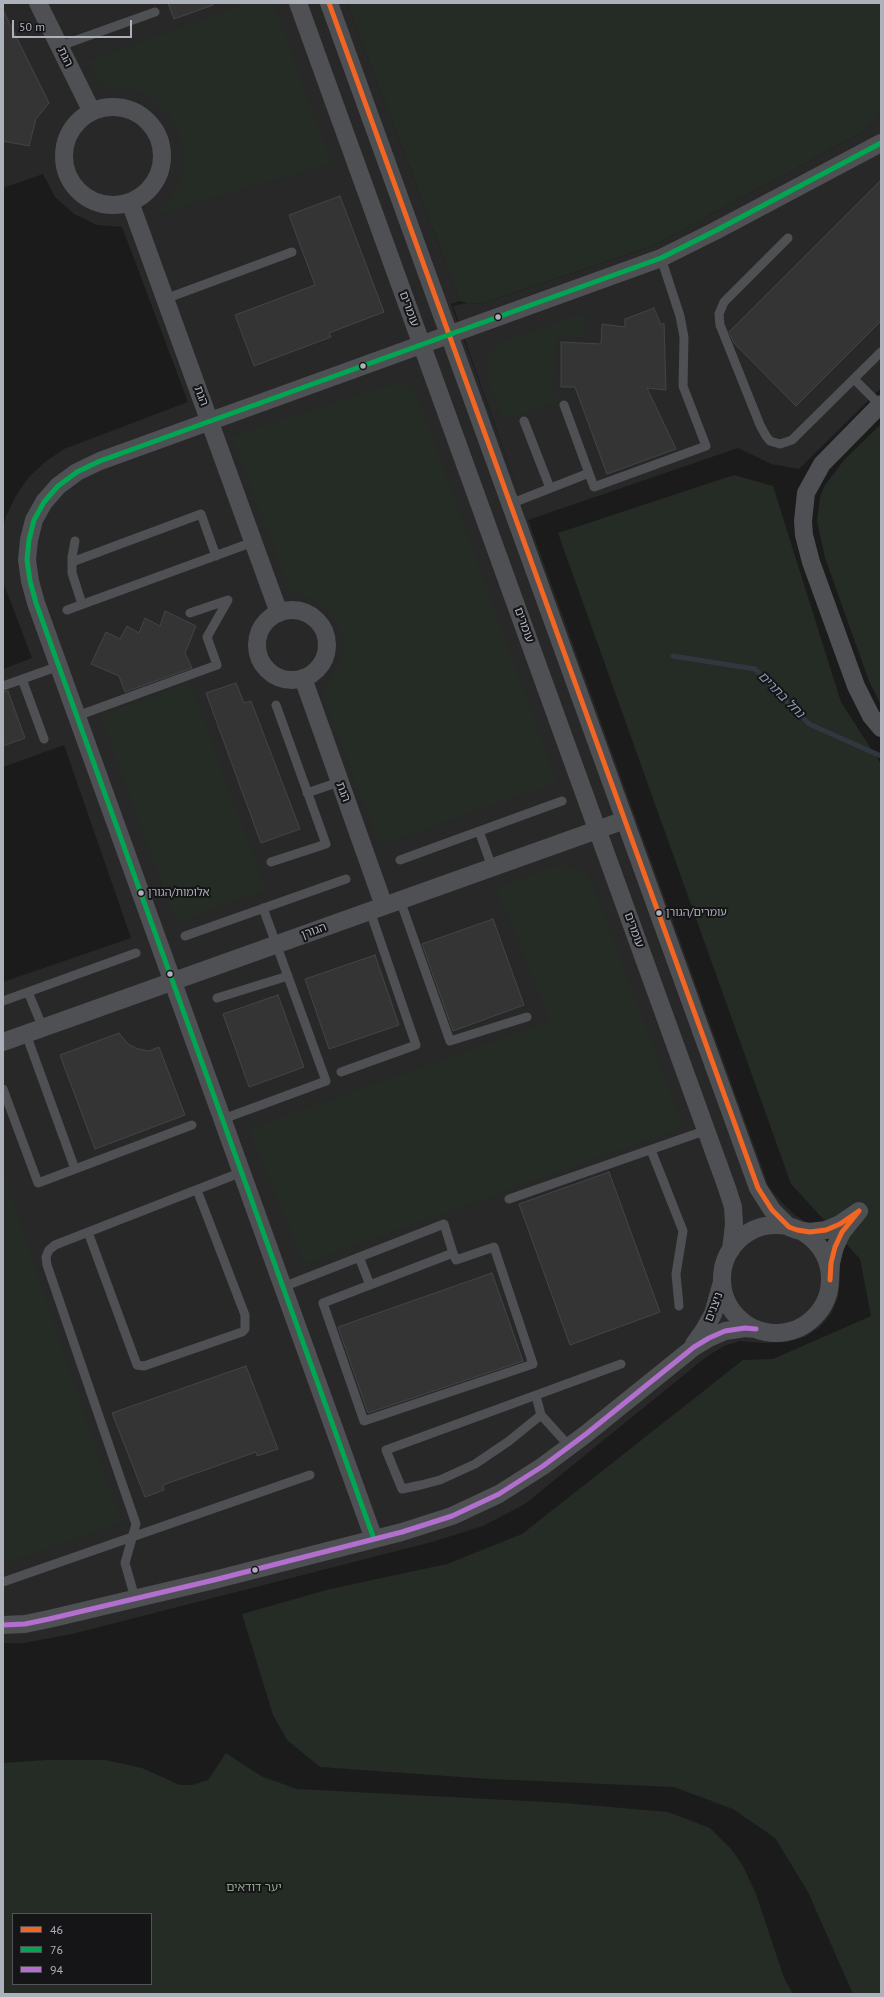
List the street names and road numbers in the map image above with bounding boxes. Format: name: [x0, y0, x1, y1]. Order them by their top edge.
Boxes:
street label: הגת: [54, 45, 76, 69]
street label: עומרים: [396, 289, 422, 329]
street label: הגת: [191, 384, 211, 408]
street label: עומרים: [511, 605, 537, 645]
street label: הגת: [333, 780, 353, 804]
street label: עומרים: [621, 910, 647, 950]
street label: הגורן: [299, 920, 329, 942]
street label: ניצנים: [702, 1290, 726, 1324]

